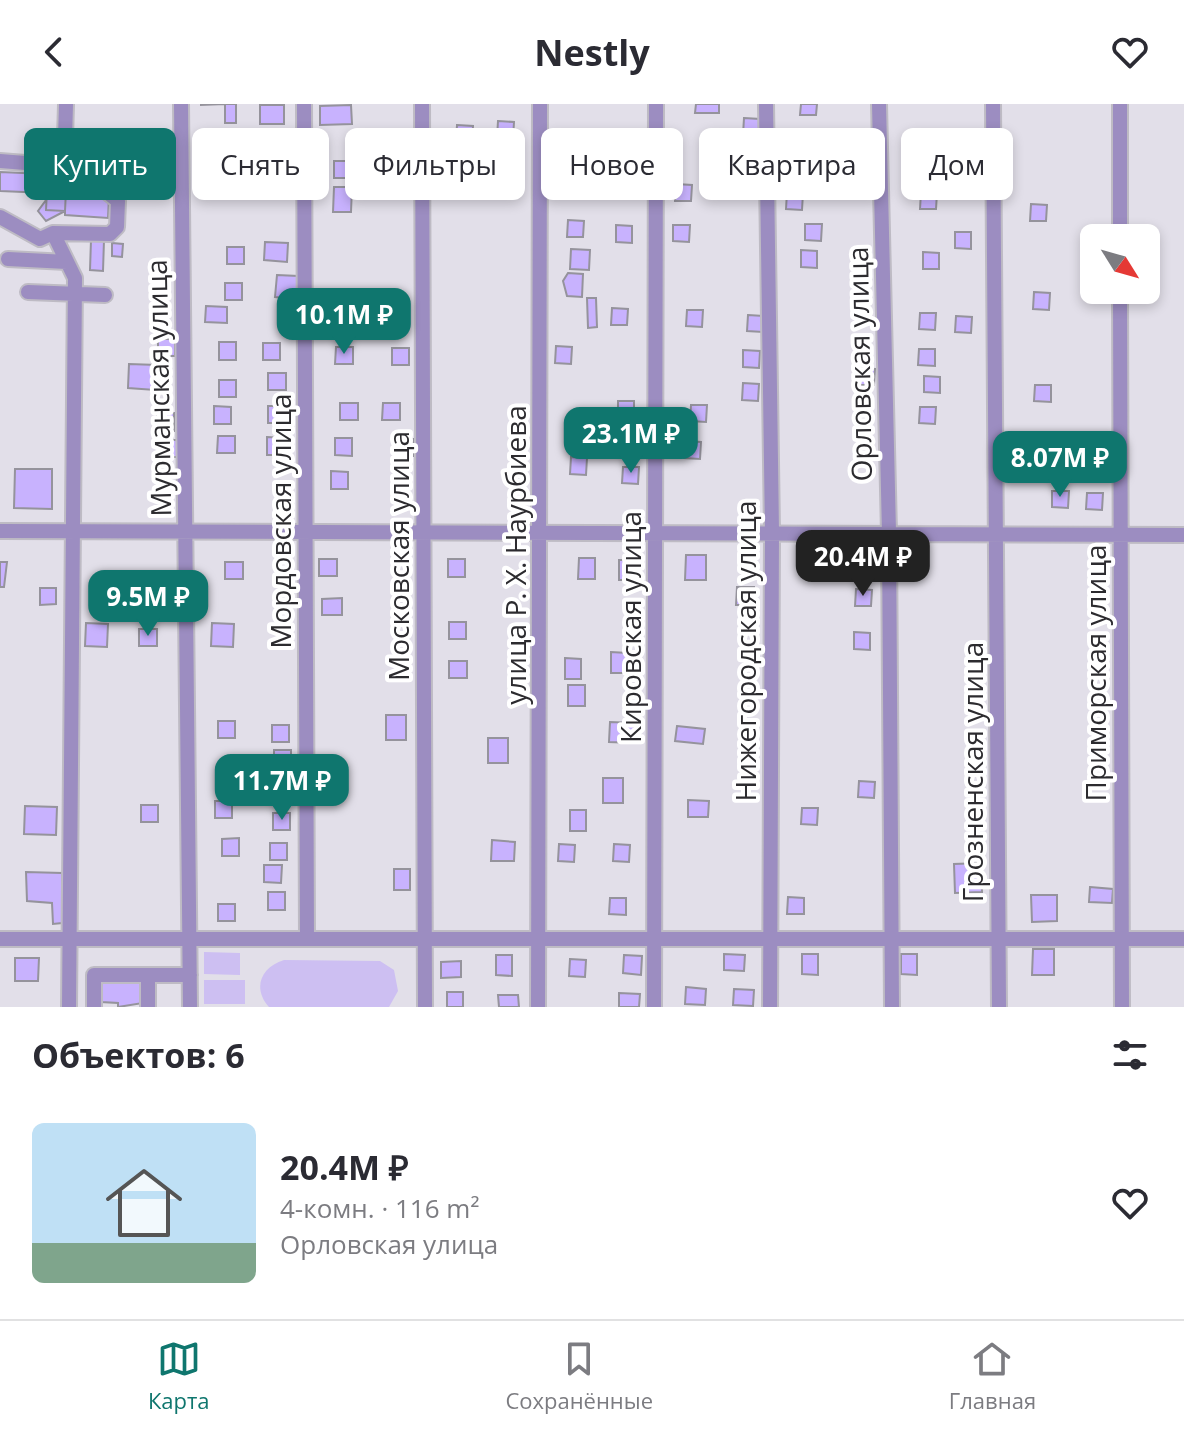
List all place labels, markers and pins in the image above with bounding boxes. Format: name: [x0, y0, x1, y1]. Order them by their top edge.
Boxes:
pin: 10.1M ₽: [270, 288, 418, 356]
pin: 23.1M ₽: [557, 407, 705, 475]
pin: 8.07M ₽: [986, 431, 1134, 499]
pin: 20.4M ₽: [789, 530, 937, 598]
pin: 9.5M ₽: [83, 570, 213, 638]
pin: 11.7M ₽: [208, 754, 356, 822]

